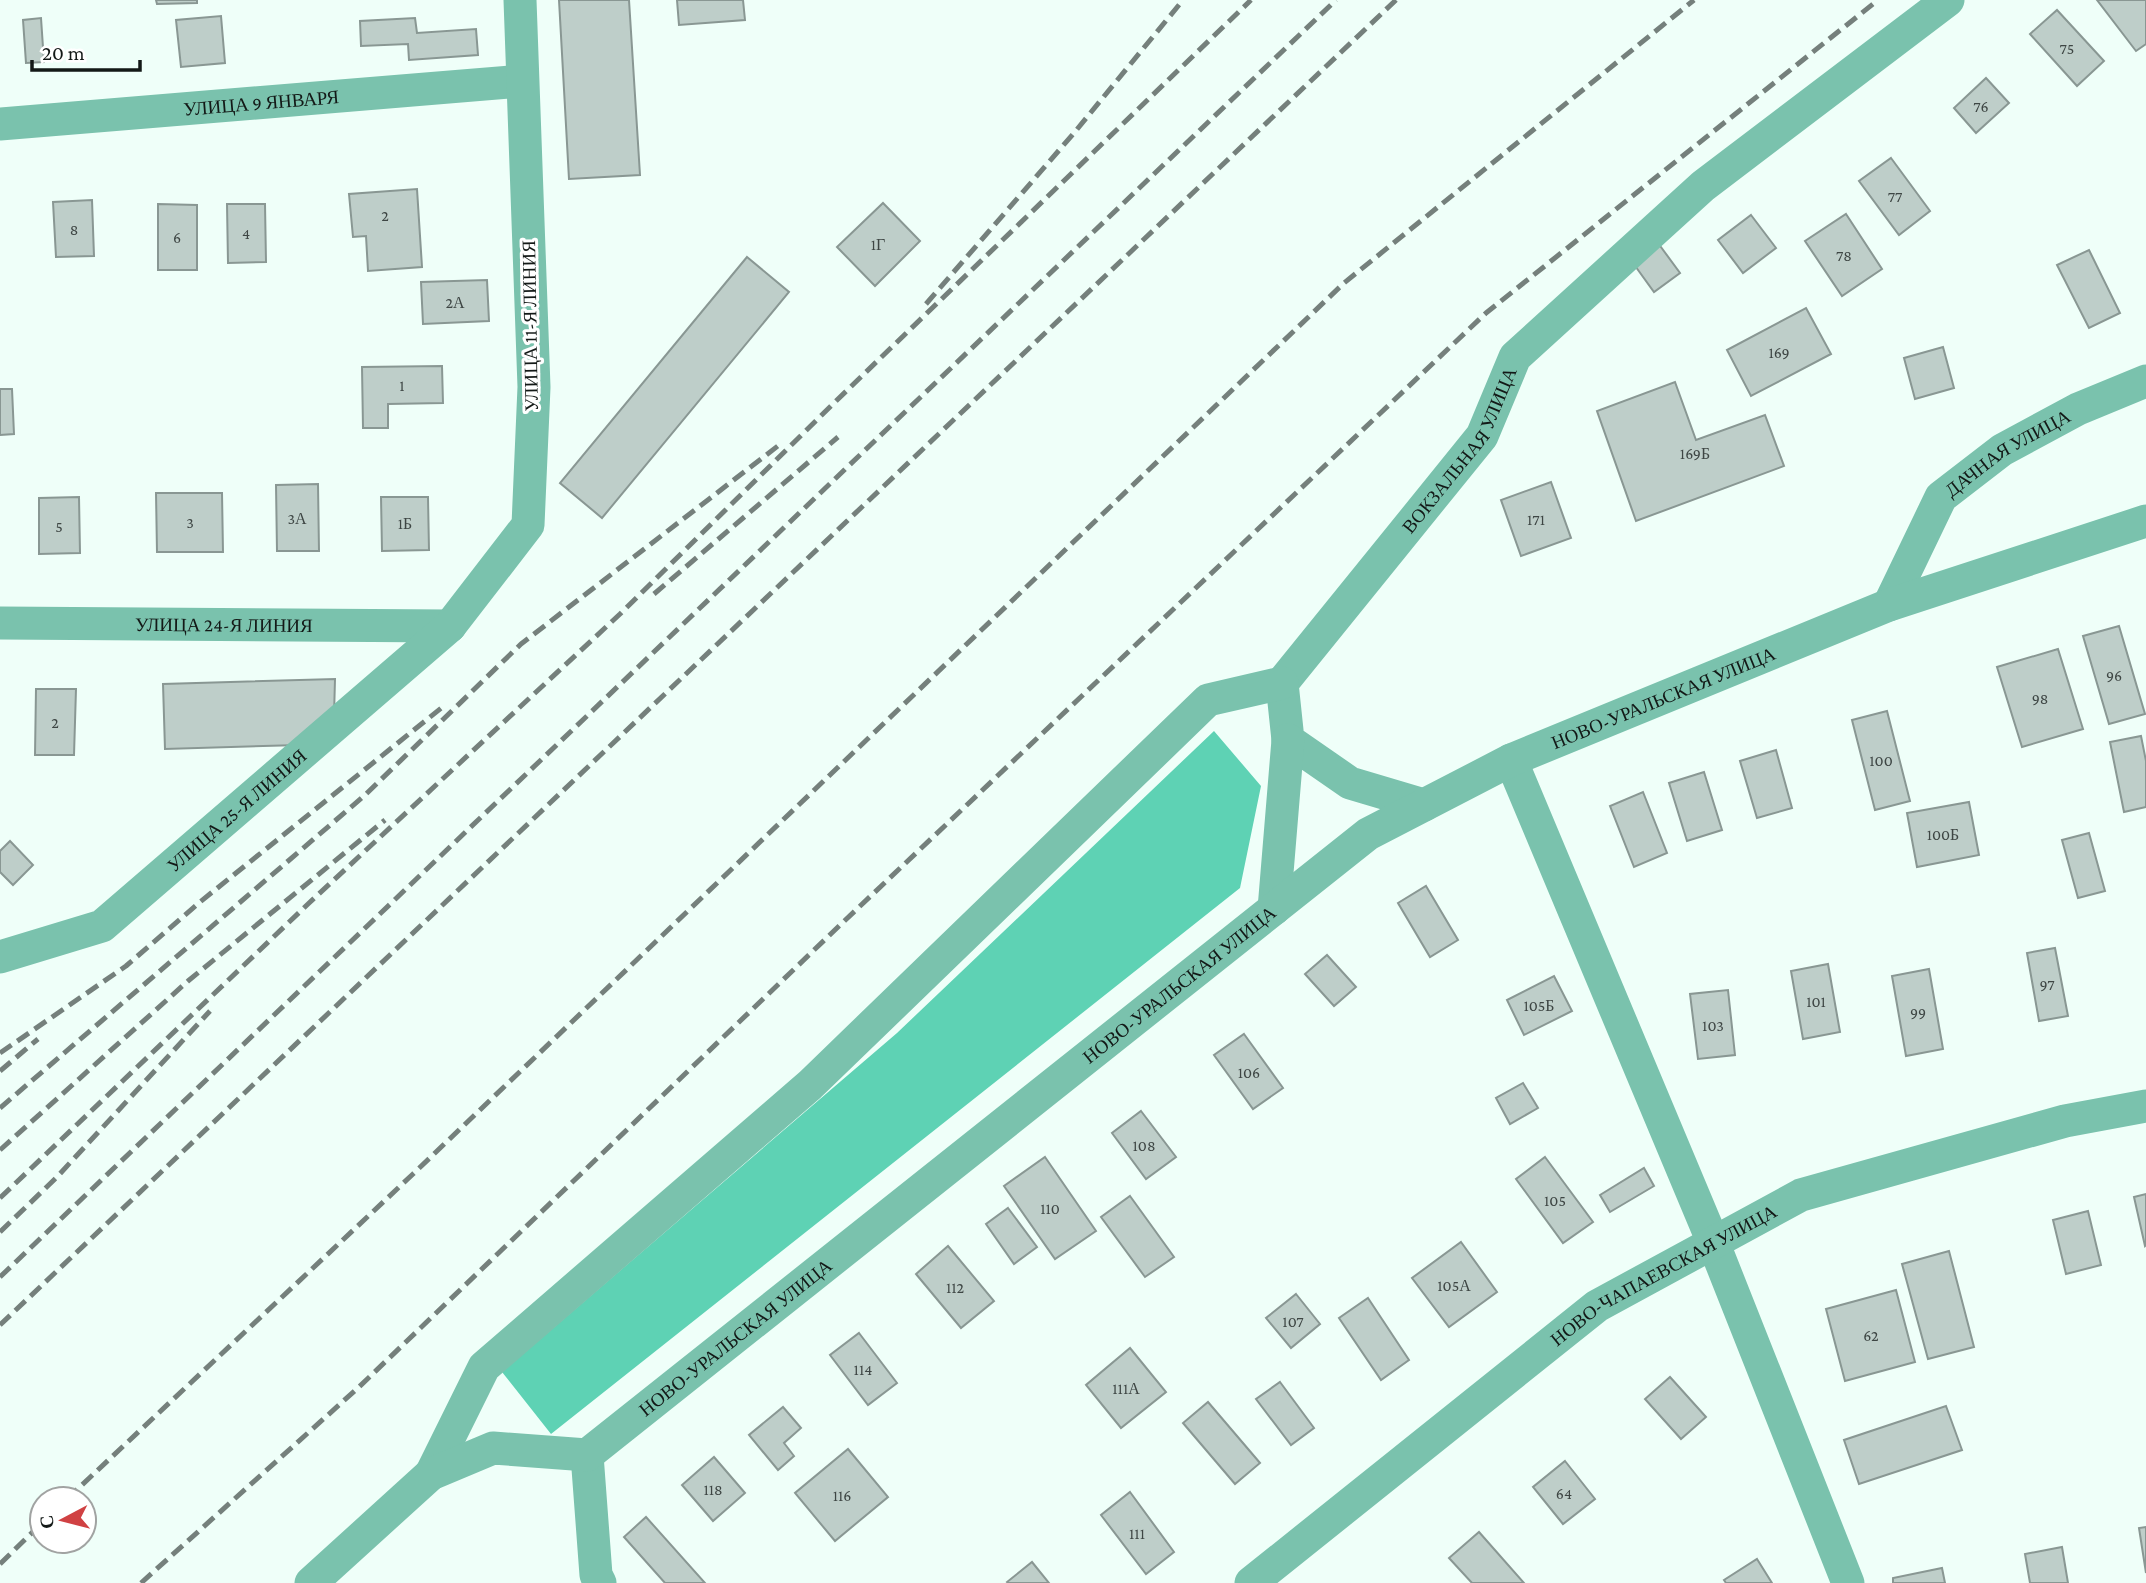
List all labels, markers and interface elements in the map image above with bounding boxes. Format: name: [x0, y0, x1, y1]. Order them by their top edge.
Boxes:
scale bar: [32, 28, 140, 72]
house number: 75: [2060, 40, 2074, 57]
text: 20 m: [42, 41, 85, 65]
street label: УЛИЦА 9 ЯНВАРЯ: [183, 86, 340, 119]
house number: 76: [1973, 98, 1989, 115]
house number: 77: [1888, 188, 1903, 205]
house number: 2: [381, 207, 389, 224]
house number: 8: [70, 221, 78, 238]
house number: 4: [242, 225, 250, 242]
house number: 6: [173, 229, 181, 246]
house number: 1Г: [871, 236, 885, 253]
street label: УЛИЦА 11-Я ЛИНИЯ: [518, 240, 542, 412]
house number: 78: [1836, 247, 1852, 264]
house number: 2А: [445, 294, 465, 311]
house number: 169: [1768, 344, 1790, 361]
street label: ВОКЗАЛЬНАЯ УЛИЦА: [1397, 364, 1520, 537]
house number: 1: [399, 377, 405, 394]
street label: ДАЧНАЯ УЛИЦА: [1941, 405, 2074, 501]
house number: 169Б: [1680, 445, 1710, 462]
house number: 3А: [287, 510, 307, 527]
house number: 171: [1527, 511, 1545, 528]
house number: 3: [186, 514, 194, 531]
house number: 1Б: [398, 515, 412, 532]
house number: 5: [55, 518, 63, 535]
street label: УЛИЦА 24-Я ЛИНИЯ: [135, 613, 313, 636]
street label: НОВО-УРАЛЬСКАЯ УЛИЦА: [1548, 642, 1779, 753]
house number: 96: [2106, 667, 2122, 684]
house number: 98: [2032, 690, 2048, 707]
house number: 2: [51, 714, 59, 731]
street label: УЛИЦА 25-Я ЛИНИЯ: [162, 744, 310, 876]
house number: 100: [1869, 752, 1893, 769]
house number: 100Б: [1927, 826, 1959, 843]
street label: НОВО-УРАЛЬСКАЯ УЛИЦА: [1078, 901, 1280, 1067]
house number: 97: [2039, 976, 2055, 993]
house number: 101: [1806, 993, 1826, 1010]
house number: 105Б: [1523, 997, 1555, 1014]
house number: 99: [1910, 1004, 1926, 1021]
house number: 103: [1702, 1017, 1724, 1034]
house number: 106: [1238, 1064, 1260, 1081]
house number: 108: [1133, 1137, 1155, 1154]
house number: 105: [1544, 1192, 1566, 1209]
house number: 110: [1040, 1200, 1060, 1217]
street label: НОВО-ЧАПАЕВСКАЯ УЛИЦА: [1546, 1200, 1780, 1350]
street label: НОВО-УРАЛЬСКАЯ УЛИЦА: [635, 1254, 836, 1420]
house number: 105А: [1437, 1277, 1471, 1294]
house number: 112: [946, 1279, 965, 1296]
house number: 107: [1282, 1313, 1304, 1330]
house number: 62: [1863, 1327, 1879, 1344]
house number: 114: [854, 1361, 872, 1378]
house number: 111А: [1112, 1380, 1140, 1397]
house number: 118: [703, 1481, 723, 1498]
north arrow: [28, 1485, 98, 1555]
house number: 64: [1556, 1485, 1572, 1502]
house number: 116: [833, 1487, 851, 1504]
text: С: [35, 1514, 58, 1530]
house number: 111: [1129, 1525, 1145, 1542]

